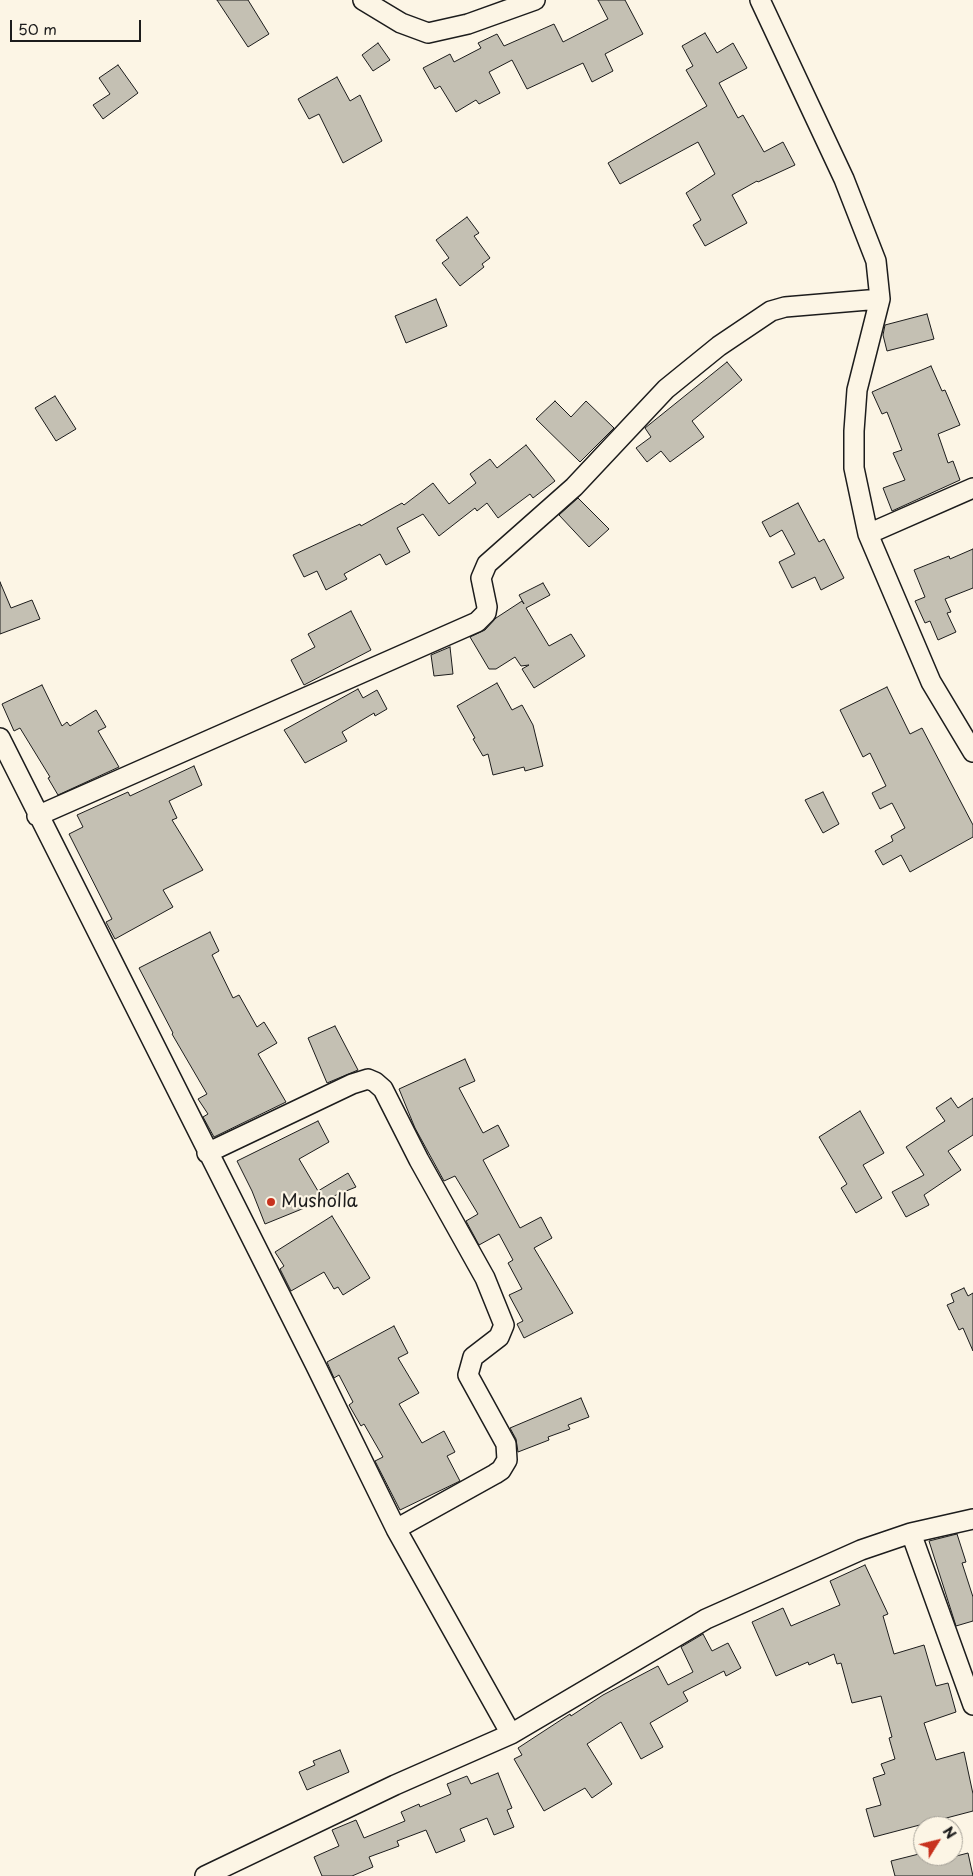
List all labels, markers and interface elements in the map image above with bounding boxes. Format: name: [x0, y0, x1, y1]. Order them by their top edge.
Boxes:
scale bar: [12, 10, 144, 42]
text: 50 m: [18, 17, 57, 40]
place label: Musholla: [281, 1191, 358, 1213]
marker: Musholla: [265, 1196, 277, 1208]
north arrow: [913, 1816, 963, 1866]
text: N: [938, 1822, 961, 1843]

